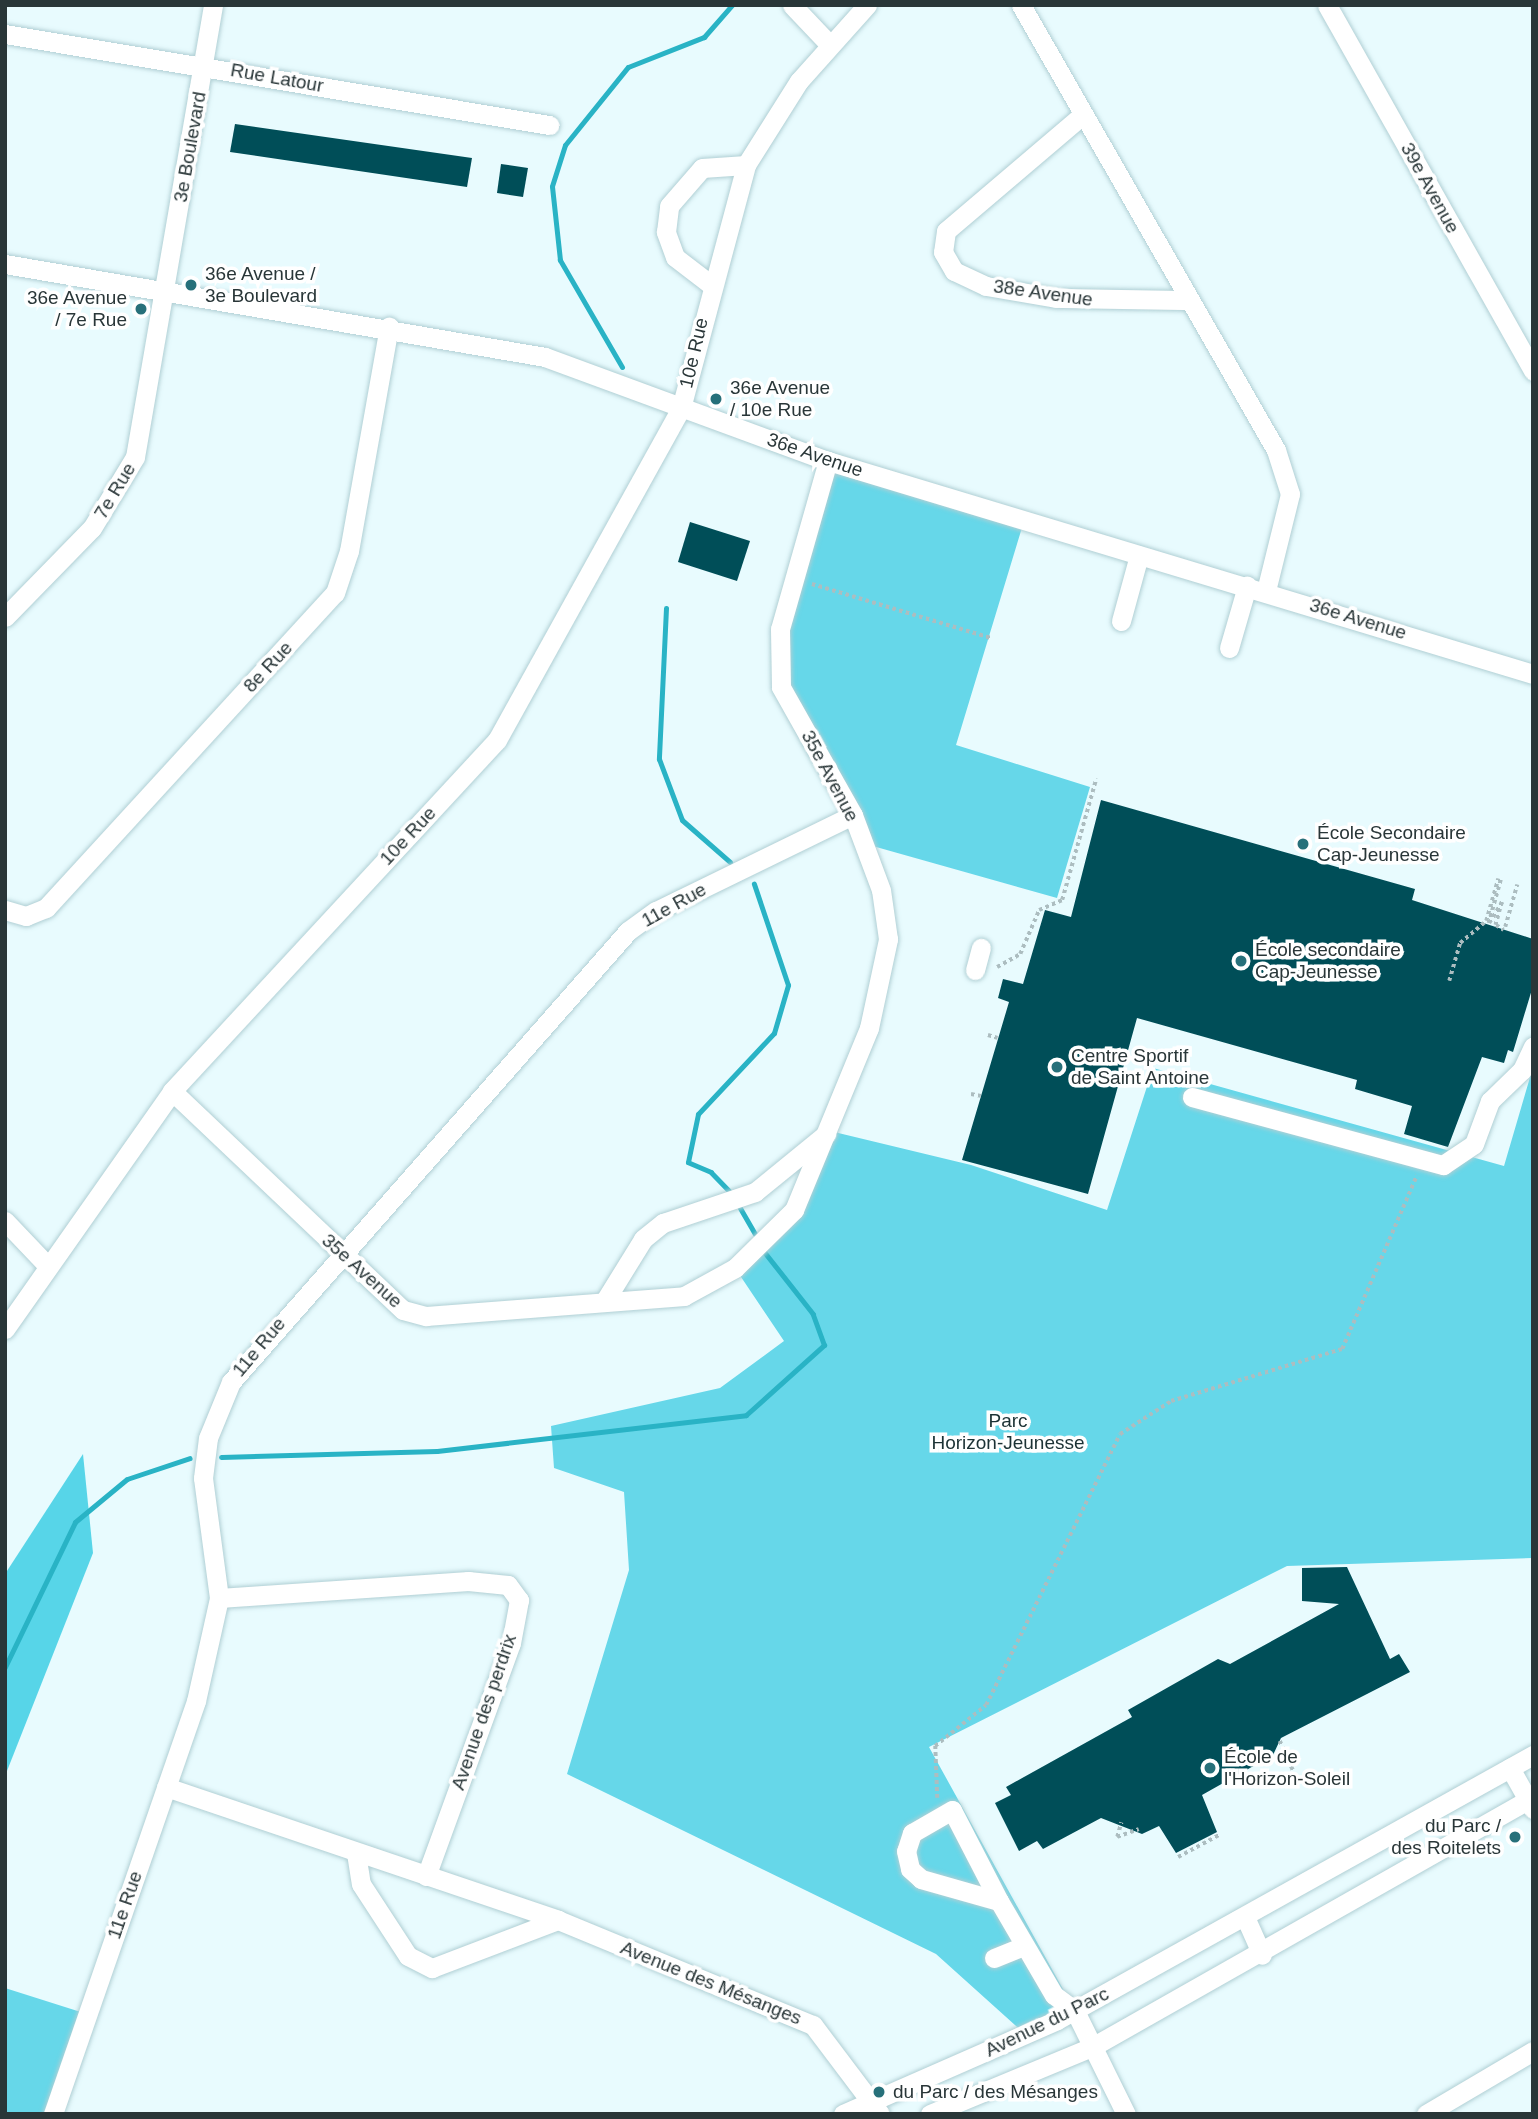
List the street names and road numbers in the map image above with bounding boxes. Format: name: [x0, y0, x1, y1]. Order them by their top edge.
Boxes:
street label: Rue Latour: [229, 59, 325, 97]
street label: 3e Boulevard: [169, 90, 211, 204]
street label: 39e Avenue: [1396, 138, 1464, 238]
street label: 38e Avenue: [991, 275, 1095, 311]
street label: 10e Rue: [675, 315, 713, 391]
street label: 36e Avenue: [764, 428, 866, 482]
street label: 7e Rue: [89, 459, 141, 523]
street label: 36e Avenue: [1306, 593, 1410, 645]
street label: 8e Rue: [239, 637, 297, 697]
street label: 35e Avenue: [796, 726, 864, 826]
street label: 10e Rue: [375, 802, 441, 870]
street label: 11e Rue: [638, 878, 710, 932]
street label: 35e Avenue: [317, 1229, 407, 1313]
street label: 11e Rue: [228, 1313, 290, 1381]
street label: Avenue des perdrix: [447, 1631, 521, 1793]
street label: 11e Rue: [103, 1868, 147, 1942]
street label: Avenue des Mésanges: [617, 1936, 805, 2030]
street label: Avenue du Parc: [981, 1982, 1113, 2062]

